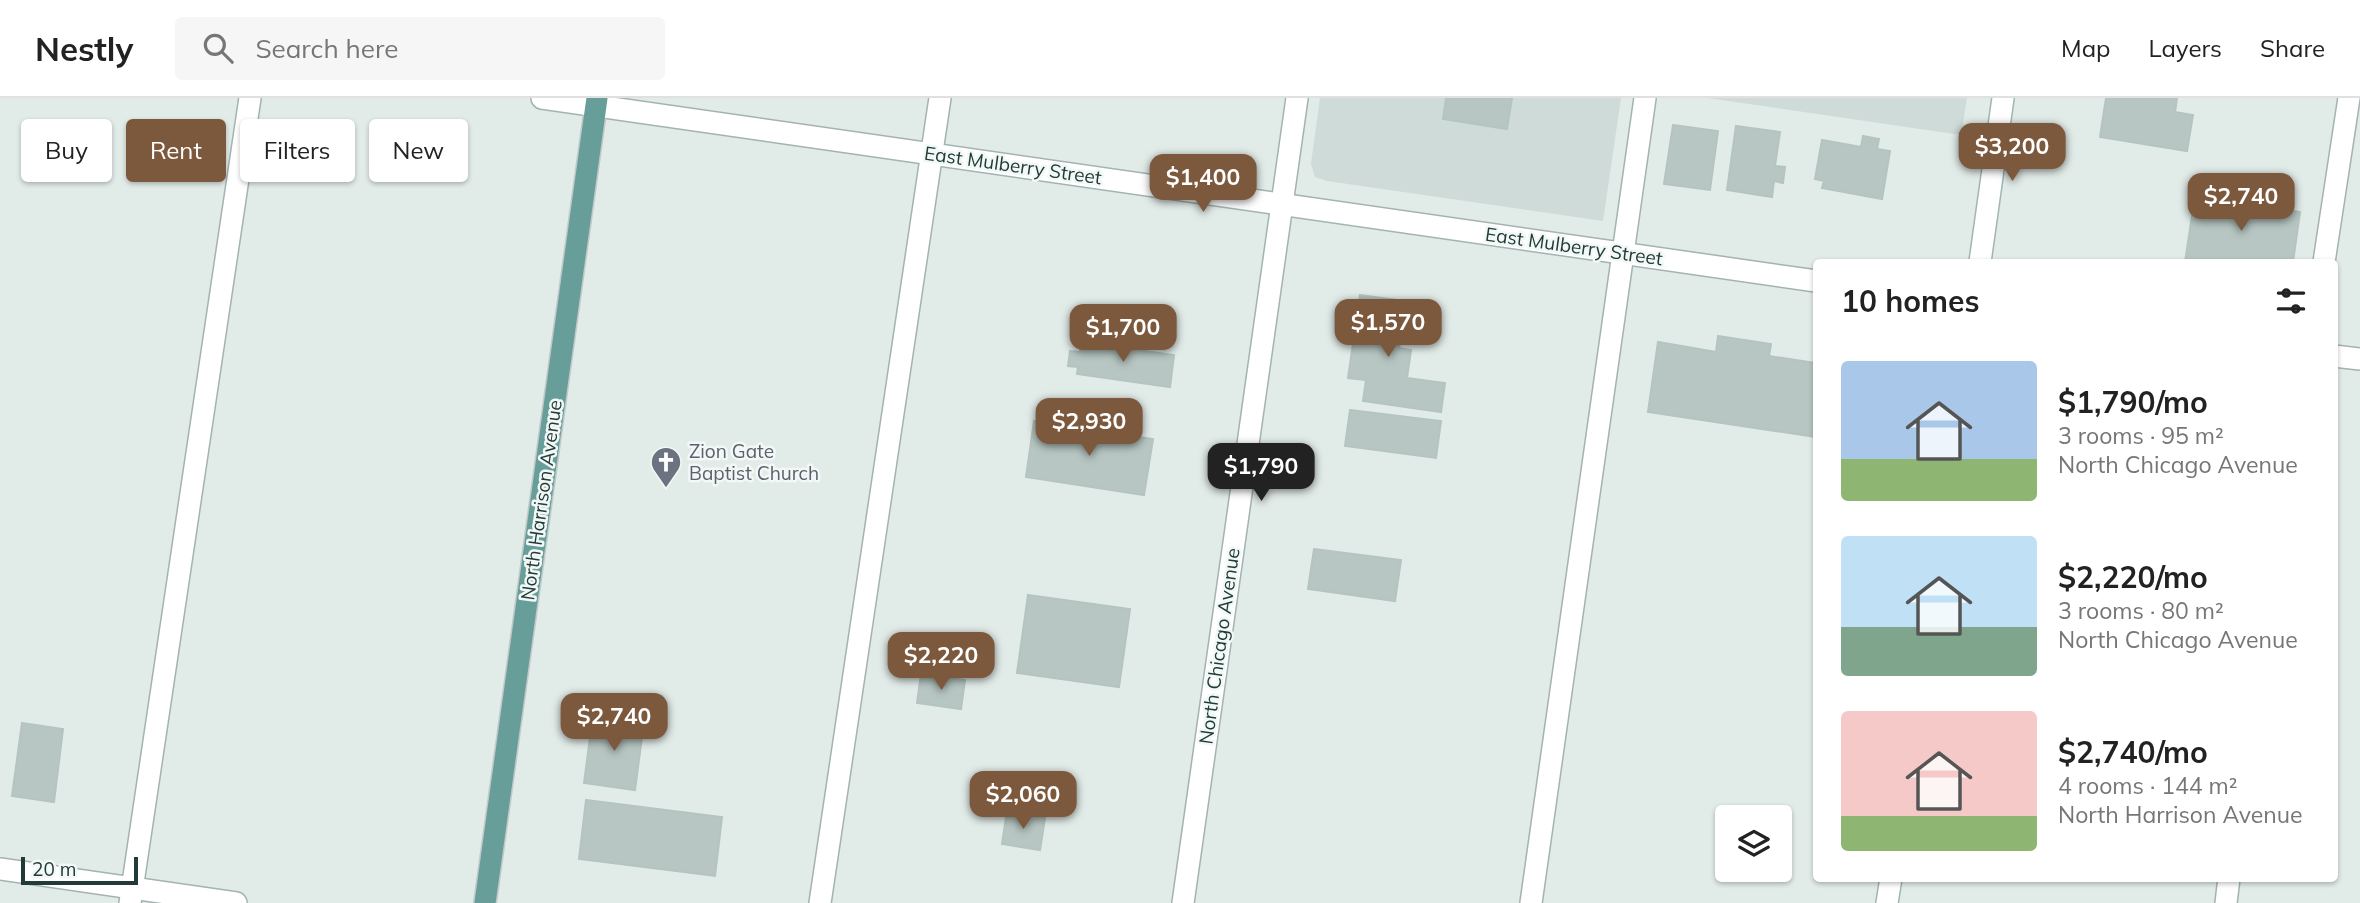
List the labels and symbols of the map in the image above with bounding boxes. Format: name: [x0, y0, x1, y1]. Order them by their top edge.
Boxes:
pin: $3,200: [1955, 123, 2069, 183]
street label: East Mulberry Street: [923, 141, 1104, 189]
pin: $1,400: [1146, 155, 1260, 214]
pin: $2,740: [2184, 174, 2298, 233]
street label: East Mulberry Street: [1484, 222, 1665, 270]
pin: $1,570: [1331, 300, 1445, 359]
pin: $1,700: [1066, 304, 1180, 364]
street label: North Harrison Avenue: [515, 398, 567, 602]
pin: $2,930: [1032, 398, 1146, 458]
place label: Zion Gate Baptist Church: [689, 439, 819, 485]
pin: $1,790: [1204, 444, 1318, 503]
church icon: Zion Gate Baptist Church: [649, 445, 683, 489]
street label: North Chicago Avenue: [1193, 546, 1245, 746]
pin: $2,220: [884, 632, 998, 692]
pin: $2,740: [557, 694, 671, 753]
pin: $2,060: [966, 772, 1080, 831]
scale bar: [21, 854, 138, 886]

